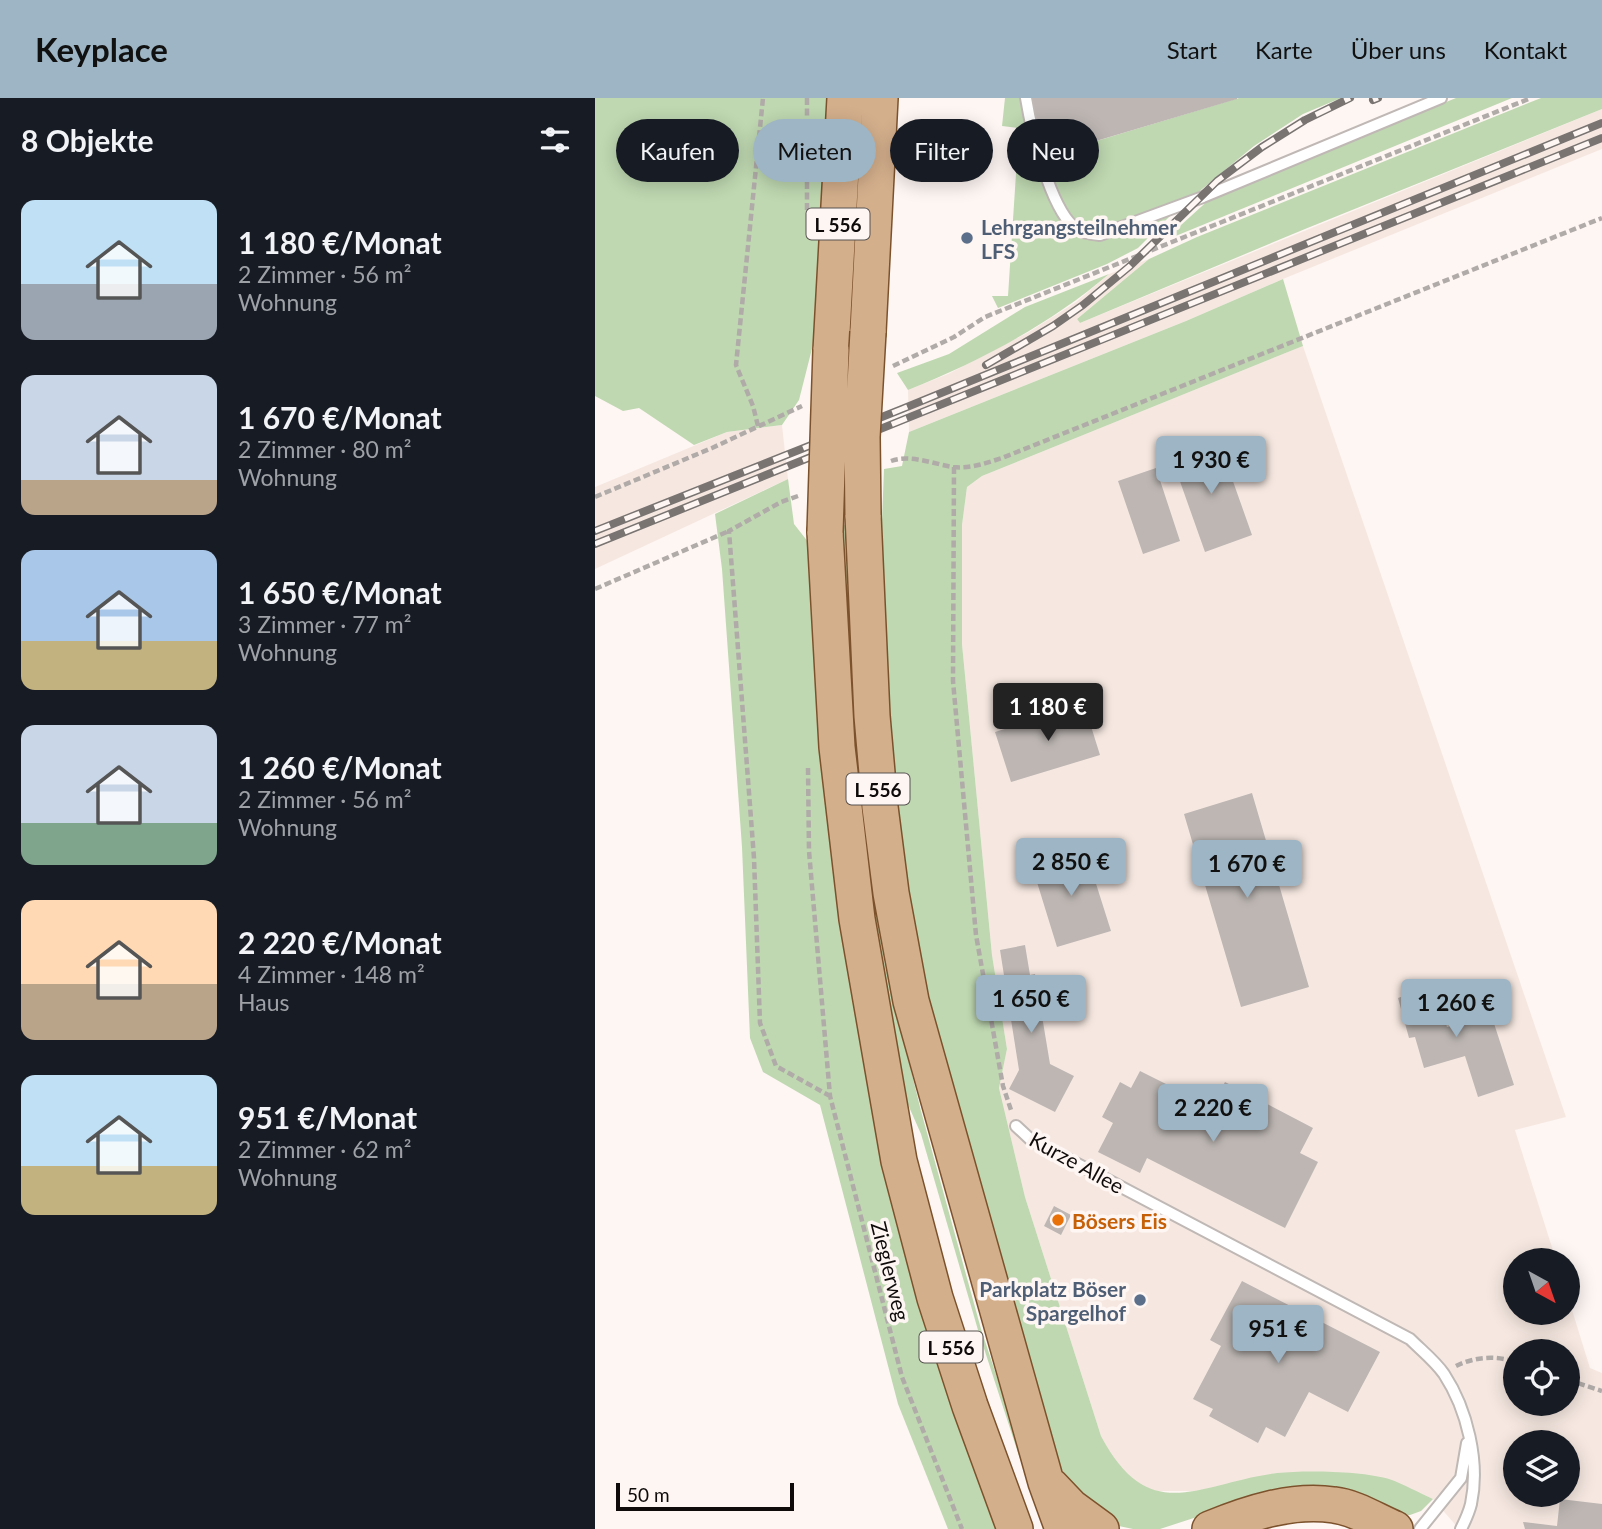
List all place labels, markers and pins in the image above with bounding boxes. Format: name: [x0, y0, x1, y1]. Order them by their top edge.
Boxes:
place label: Lehrgangsteilnehmer LFS: [981, 214, 1177, 263]
marker: Lehrgangsteilnehmer LFS: [959, 230, 975, 246]
pin: 1 930 €: [1146, 436, 1276, 496]
pin: 1 180 €: [983, 684, 1113, 743]
pin: 2 850 €: [1006, 838, 1136, 898]
pin: 1 670 €: [1182, 840, 1312, 900]
pin: 1 650 €: [966, 976, 1096, 1035]
pin: 1 260 €: [1391, 979, 1521, 1039]
pin: 2 220 €: [1148, 1084, 1278, 1144]
place label: Bösers Eis: [1072, 1208, 1167, 1233]
marker: Bösers Eis: [1050, 1212, 1066, 1228]
place label: Parkplatz Böser Spargelhof: [979, 1276, 1126, 1325]
marker: Parkplatz Böser Spargelhof: [1132, 1292, 1148, 1308]
pin: 951 €: [1229, 1306, 1327, 1365]

